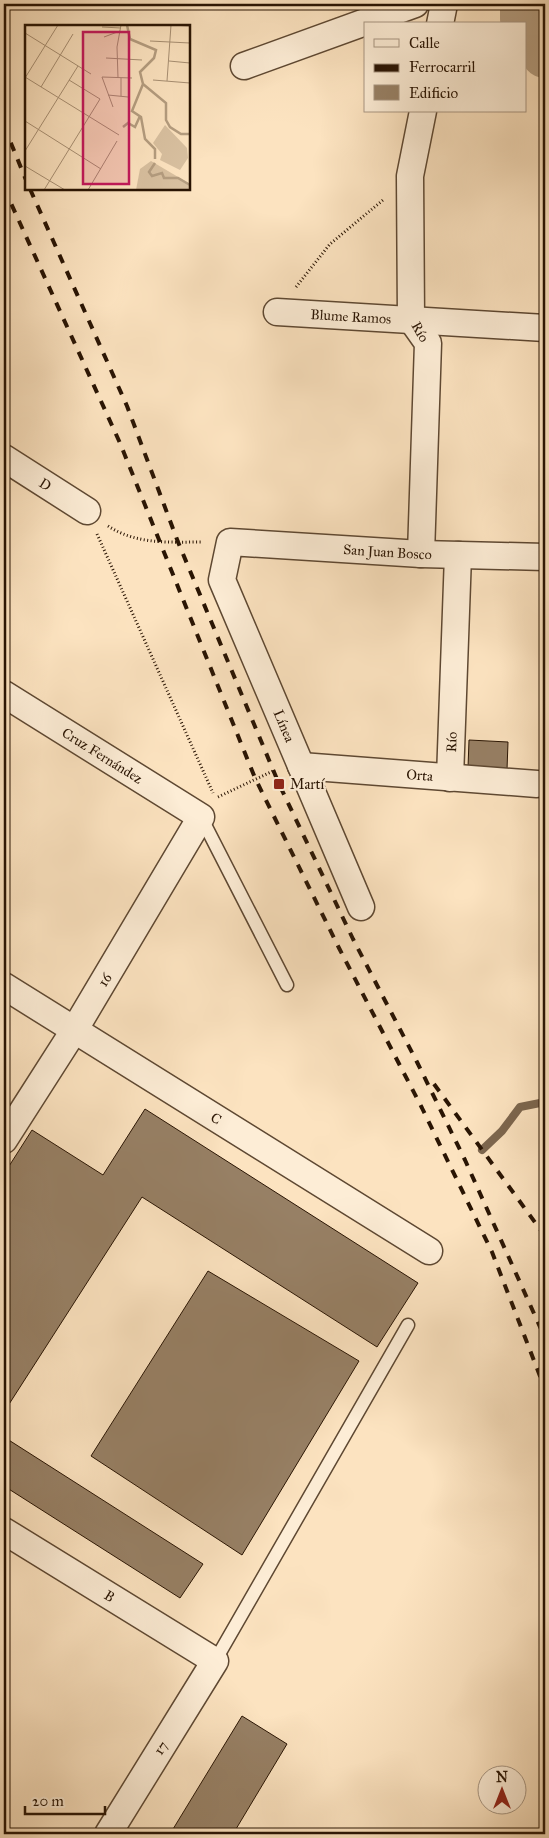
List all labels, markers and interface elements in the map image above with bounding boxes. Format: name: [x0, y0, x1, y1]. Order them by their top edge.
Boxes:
legend: [364, 22, 526, 112]
inset map: [25, 25, 190, 190]
text: Calle: [409, 34, 440, 52]
text: Ferrocarril: [409, 58, 477, 76]
text: Edificio: [409, 84, 458, 102]
street label: Blume Ramos: [310, 306, 392, 327]
street label: Río: [407, 319, 433, 345]
street label: D: [36, 474, 55, 495]
street label: San Juan Bosco: [343, 541, 432, 563]
street label: Línea: [270, 707, 298, 745]
street label: Cruz Fernández: [59, 724, 146, 787]
street label: Río: [442, 731, 460, 753]
street label: Orta: [406, 766, 434, 785]
place label: Martí: [290, 776, 326, 793]
marker: Martí: [272, 777, 286, 791]
street label: 16: [94, 969, 116, 990]
street label: C: [208, 1109, 225, 1128]
street label: B: [101, 1586, 118, 1606]
street label: 17: [150, 1738, 172, 1758]
north arrow: [476, 1766, 526, 1816]
text: N: [496, 1769, 508, 1786]
scale bar: [25, 1783, 105, 1815]
text: 20 m: [32, 1792, 64, 1810]

